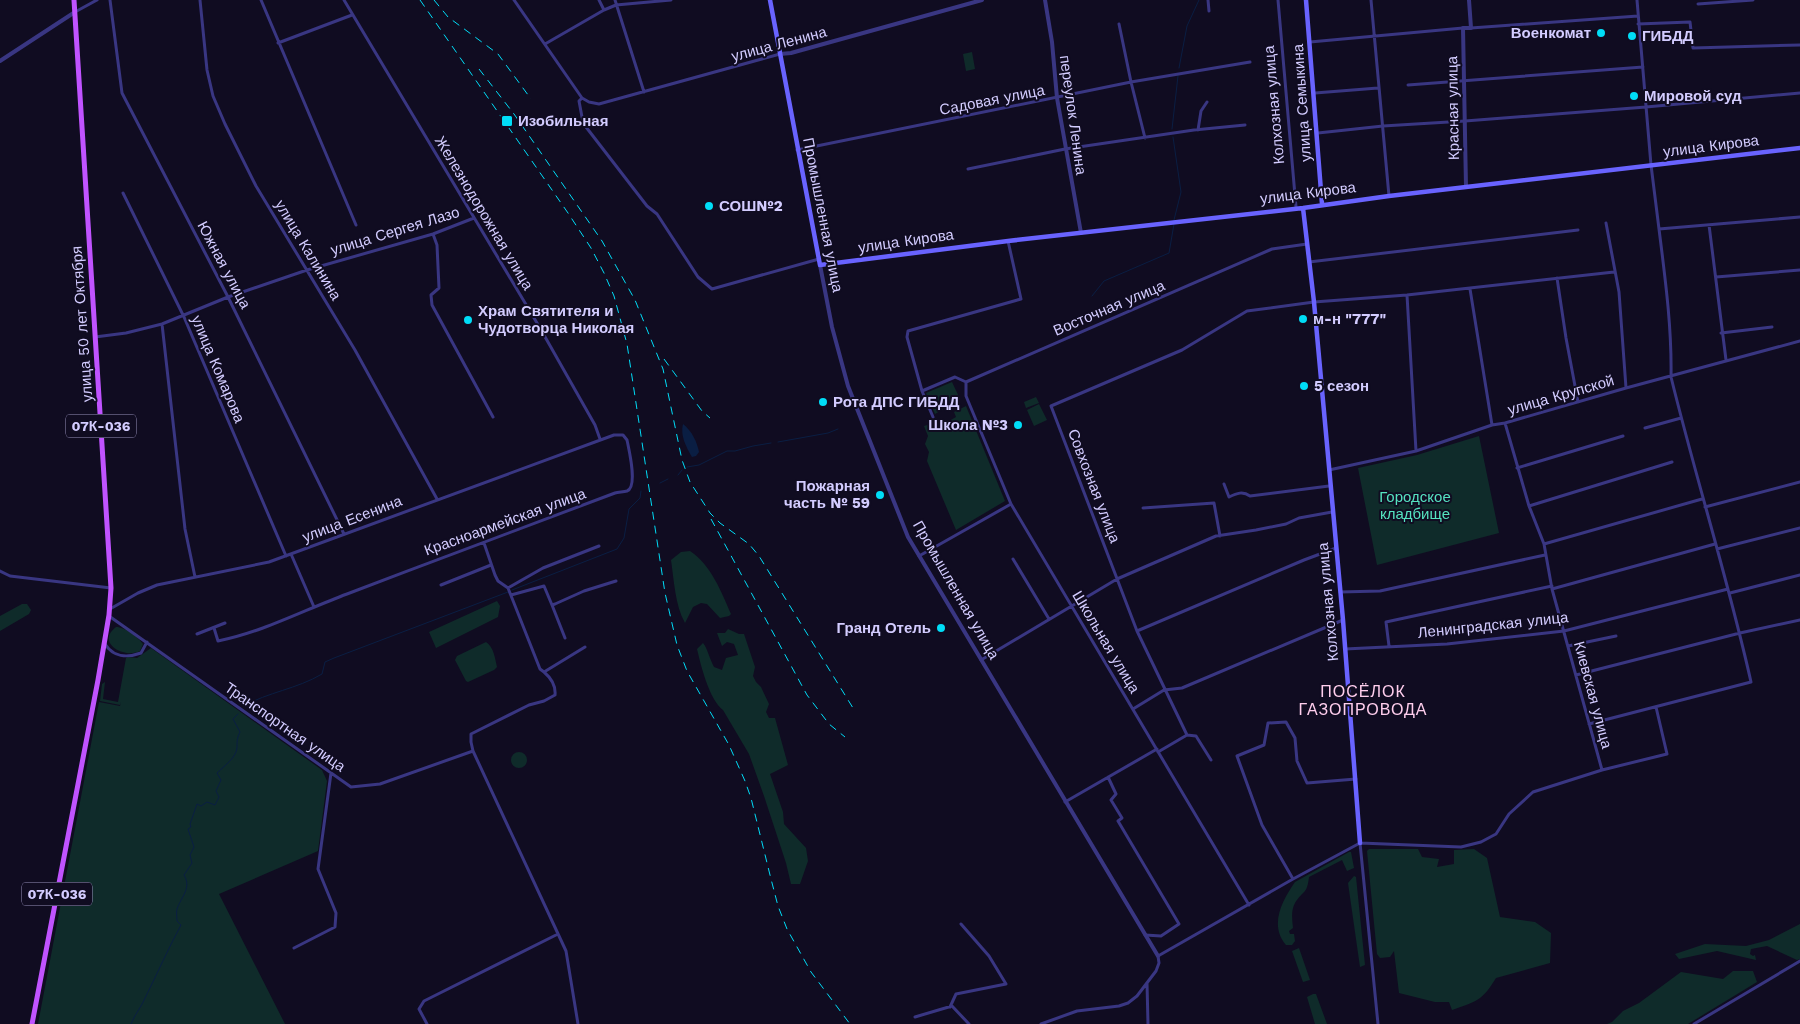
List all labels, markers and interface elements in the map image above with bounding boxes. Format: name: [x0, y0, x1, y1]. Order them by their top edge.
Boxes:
street label: улица Ленина: [729, 22, 829, 65]
place label: Военкомат: [1511, 24, 1591, 42]
marker: Военкомат: [1595, 27, 1607, 39]
place label: ГИБДД: [1642, 27, 1694, 45]
marker: ГИБДД: [1626, 30, 1638, 42]
street label: улица Семыкина: [1289, 43, 1315, 163]
street label: Колхозная улица: [1260, 44, 1288, 165]
street label: переулок Ленина: [1056, 54, 1090, 177]
street label: Красная улица: [1443, 55, 1463, 160]
street label: Садовая улица: [938, 81, 1047, 119]
place label: Мировой суд: [1644, 87, 1742, 105]
marker: Мировой суд: [1628, 90, 1640, 102]
place label: Изобильная: [518, 112, 608, 130]
marker: Изобильная: [500, 114, 514, 128]
street label: улица Кирова: [1662, 131, 1761, 161]
street label: Железнодорожная улица: [431, 133, 537, 294]
street label: Промышленная улица: [799, 136, 847, 294]
street label: улица Кирова: [1259, 178, 1358, 208]
street label: улица Калинина: [271, 197, 345, 304]
place label: СОШ№2: [719, 197, 783, 215]
marker: СОШ№2: [703, 200, 715, 212]
street label: улица Сергея Лазо: [328, 203, 462, 259]
street label: Южная улица: [193, 218, 255, 312]
street label: улица Кирова: [857, 225, 956, 257]
street label: улица 50 лет Октября: [68, 245, 96, 403]
street label: Восточная улица: [1050, 276, 1168, 340]
place label: Храм Святителя и Чудотворца Николая: [478, 302, 634, 337]
place label: м-н "777": [1313, 310, 1386, 328]
street label: улица Комарова: [187, 313, 249, 426]
marker: м-н "777": [1297, 313, 1309, 325]
marker: Храм Святителя и Чудотворца Николая: [462, 314, 474, 326]
street label: улица Крупской: [1506, 371, 1616, 419]
place label: 5 сезон: [1314, 377, 1369, 395]
marker: 5 сезон: [1298, 380, 1310, 392]
place label: Рота ДПС ГИБДД: [833, 393, 960, 411]
marker: Рота ДПС ГИБДД: [817, 396, 829, 408]
road number: 07К-036: [66, 414, 136, 438]
place label: Школа №3: [928, 416, 1008, 434]
marker: Школа №3: [1012, 419, 1024, 431]
street label: Совхозная улица: [1064, 426, 1124, 546]
place label: Пожарная часть № 59: [784, 477, 870, 512]
street label: Красноармейская улица: [422, 484, 589, 560]
park label: Городское кладбище: [1379, 488, 1451, 523]
marker: Пожарная часть № 59: [874, 489, 886, 501]
street label: улица Есенина: [300, 491, 405, 546]
street label: Промышленная улица: [909, 517, 1003, 663]
street label: Колхозная улица: [1314, 541, 1342, 662]
street label: Школьная улица: [1068, 588, 1144, 697]
street label: Ленинградская улица: [1417, 608, 1570, 642]
place label: Гранд Отель: [837, 619, 931, 637]
marker: Гранд Отель: [935, 622, 947, 634]
street label: Киевская улица: [1570, 639, 1616, 751]
street label: Транспортная улица: [221, 679, 349, 776]
district label: ПОСЁЛОК ГАЗОПРОВОДА: [1298, 682, 1428, 719]
road number: 07К-036: [22, 882, 92, 906]

